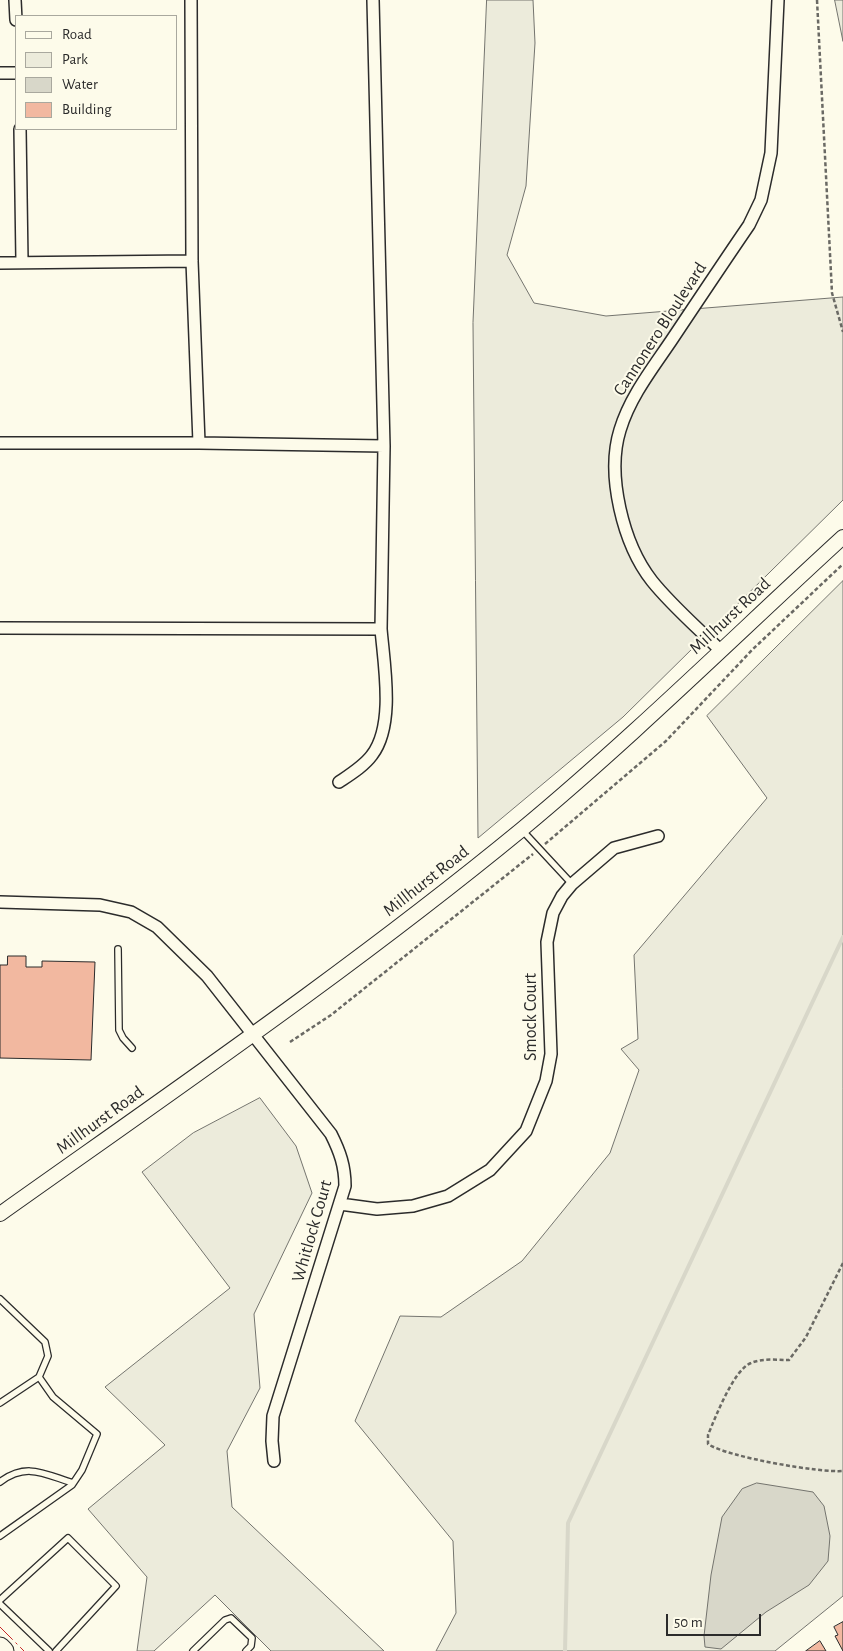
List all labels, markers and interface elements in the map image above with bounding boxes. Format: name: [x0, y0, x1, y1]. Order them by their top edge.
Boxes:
legend: [15, 15, 178, 130]
text: Road: [62, 27, 92, 42]
text: Park: [62, 52, 88, 67]
text: Water: [62, 77, 98, 92]
text: Building: [62, 102, 112, 117]
street label: Cannonero Bloulevard: [609, 258, 711, 400]
street label: Millhurst Road: [685, 573, 775, 659]
street label: Millhurst Road: [379, 841, 473, 921]
street label: Smock Court: [520, 973, 542, 1061]
street label: Millhurst Road: [52, 1081, 148, 1159]
street label: Whitlock Court: [287, 1177, 337, 1285]
scale bar: [668, 1604, 763, 1636]
text: 50 m: [674, 1615, 703, 1630]

